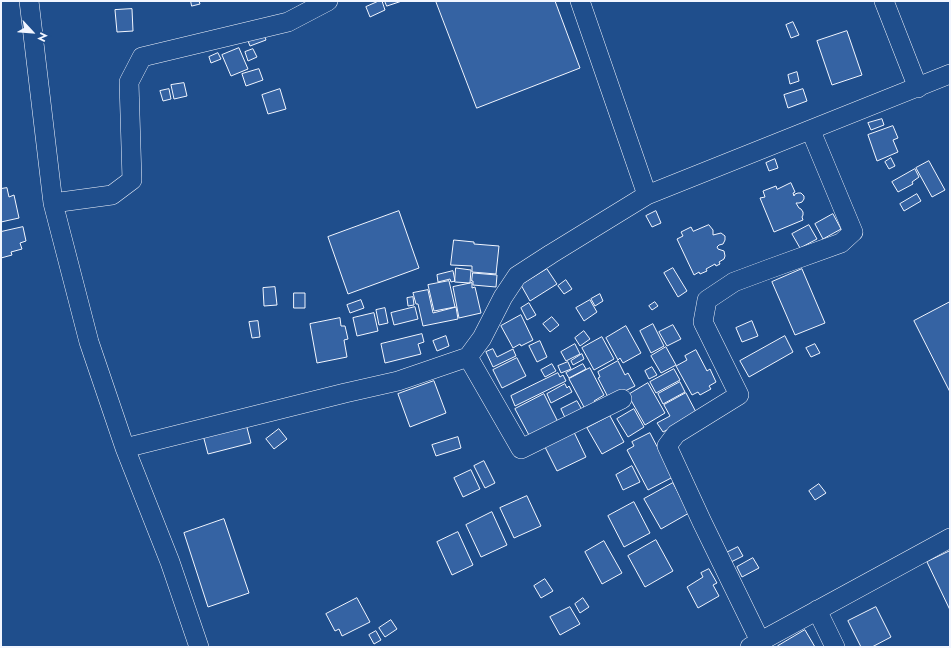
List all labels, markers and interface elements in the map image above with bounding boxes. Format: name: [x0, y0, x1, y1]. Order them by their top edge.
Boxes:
north arrow: [12, 12, 52, 52]
text: N: [34, 30, 52, 45]

